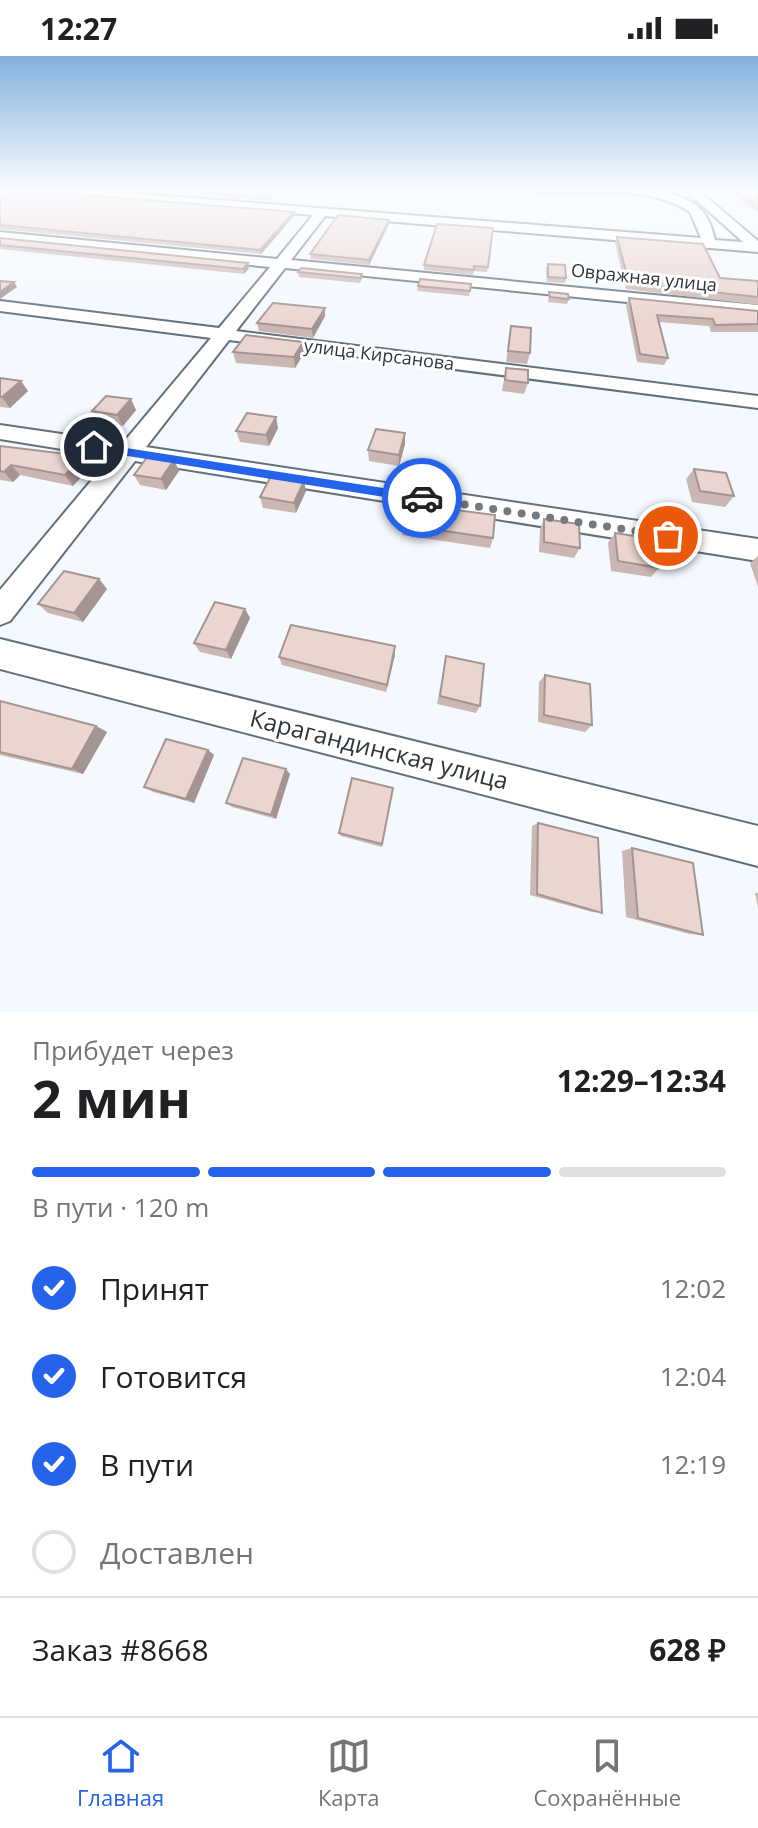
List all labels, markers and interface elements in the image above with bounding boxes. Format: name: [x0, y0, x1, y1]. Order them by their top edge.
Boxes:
text: 12:27: [40, 8, 117, 49]
street label: Овражная улица: [570, 257, 718, 297]
street label: улица Кирсанова: [303, 333, 456, 375]
pin: [60, 413, 128, 481]
icon: home: [72, 425, 116, 469]
courier: [382, 458, 462, 538]
icon: car: [400, 476, 444, 520]
pin: [634, 502, 702, 570]
icon: bag: [646, 514, 690, 558]
street label: Карагандинская улица: [247, 700, 512, 797]
text: Прибудет через: [32, 1032, 234, 1068]
text: 12:29–12:34: [557, 1060, 726, 1101]
text: 2 мин: [32, 1062, 191, 1133]
text: В пути · 120 m: [32, 1189, 209, 1225]
icon: check: [32, 1266, 76, 1310]
text: Принят: [100, 1268, 209, 1309]
text: 12:02: [660, 1270, 726, 1306]
icon: check: [32, 1354, 76, 1398]
text: Готовится: [100, 1356, 247, 1397]
text: 12:04: [660, 1358, 726, 1394]
icon: check: [32, 1442, 76, 1486]
text: В пути: [100, 1444, 194, 1485]
text: 12:19: [660, 1446, 726, 1482]
text: Доставлен: [100, 1532, 254, 1573]
text: Заказ #8668: [32, 1629, 209, 1670]
text: 628 ₽: [649, 1629, 726, 1670]
tab: Главная: [77, 1734, 164, 1812]
tab: Карта: [318, 1734, 380, 1812]
tab: Сохранённые: [533, 1734, 681, 1812]

